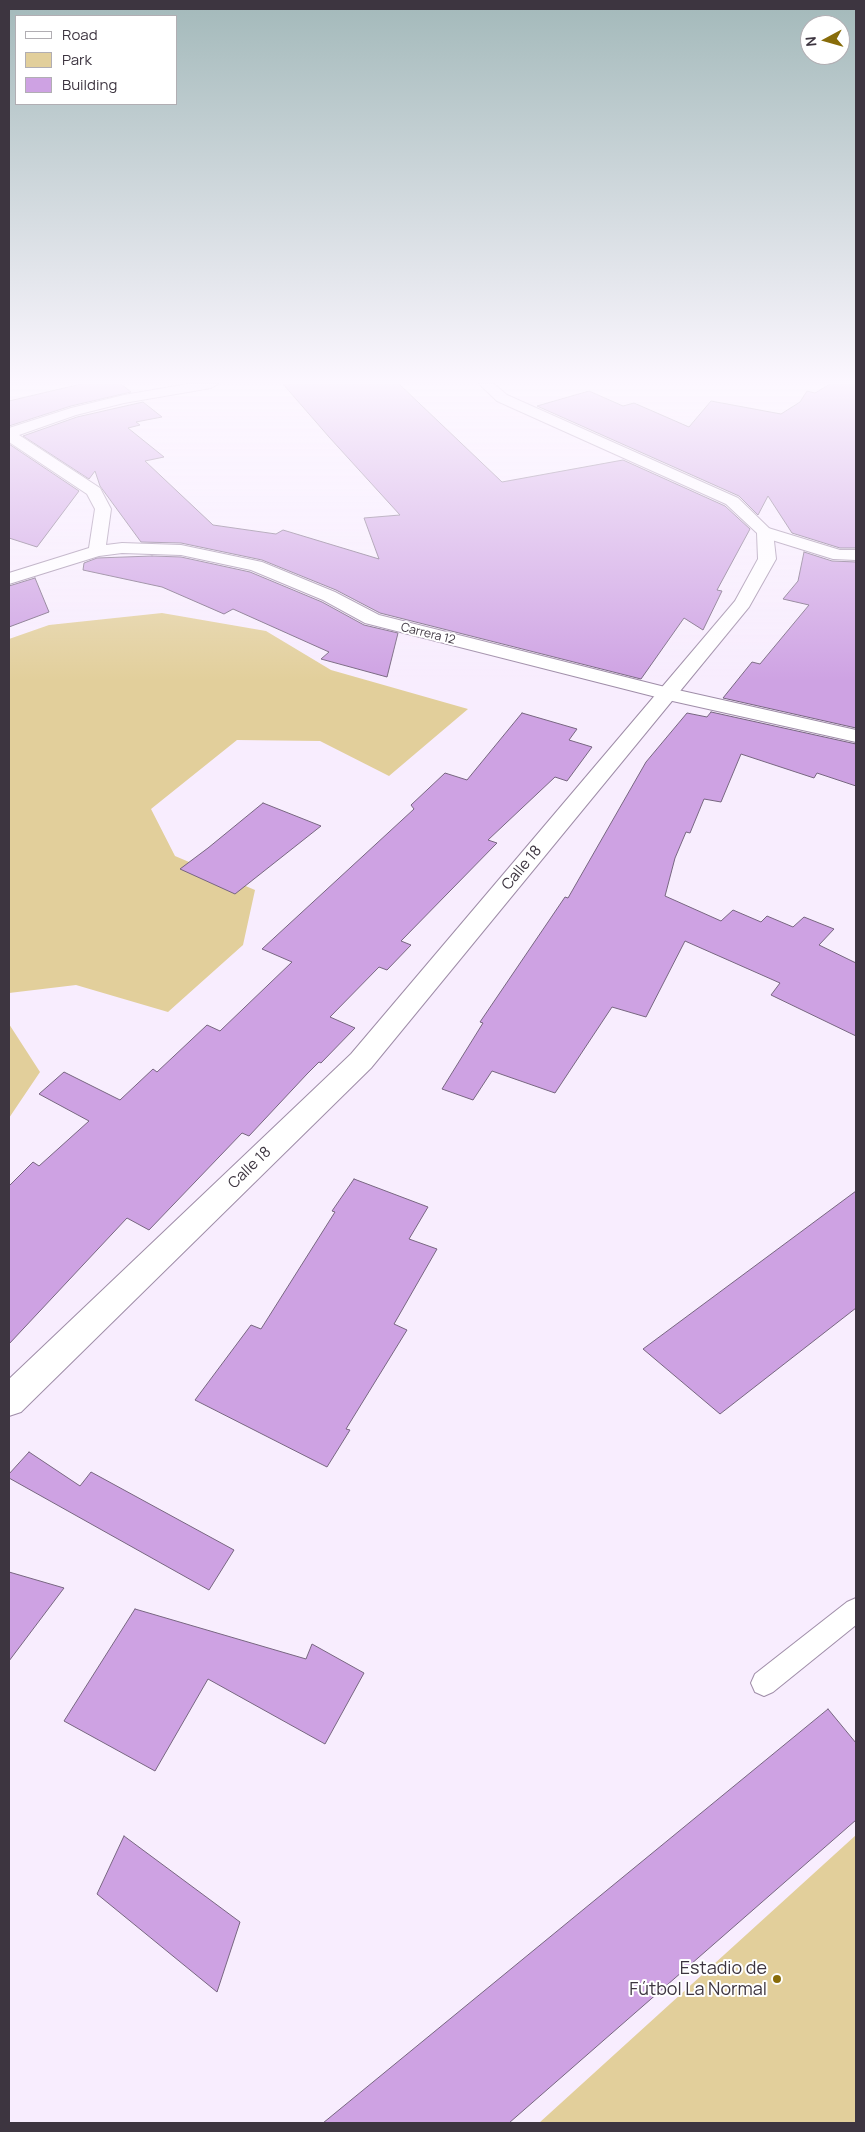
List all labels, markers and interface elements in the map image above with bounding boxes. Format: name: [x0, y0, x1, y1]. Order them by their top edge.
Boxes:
legend: [15, 15, 178, 105]
north arrow: [800, 15, 850, 65]
text: Road: [62, 24, 98, 45]
text: N: [801, 36, 821, 48]
text: Park: [62, 49, 92, 70]
text: Building: [62, 74, 117, 95]
street label: Carrera 12: [399, 620, 457, 648]
street label: Calle 18: [498, 842, 546, 894]
street label: Calle 18: [225, 1143, 275, 1193]
place label: Estadio de Fútbol La Normal: [629, 1958, 767, 2000]
marker: Estadio de Fútbol La Normal: [771, 1973, 783, 1985]

